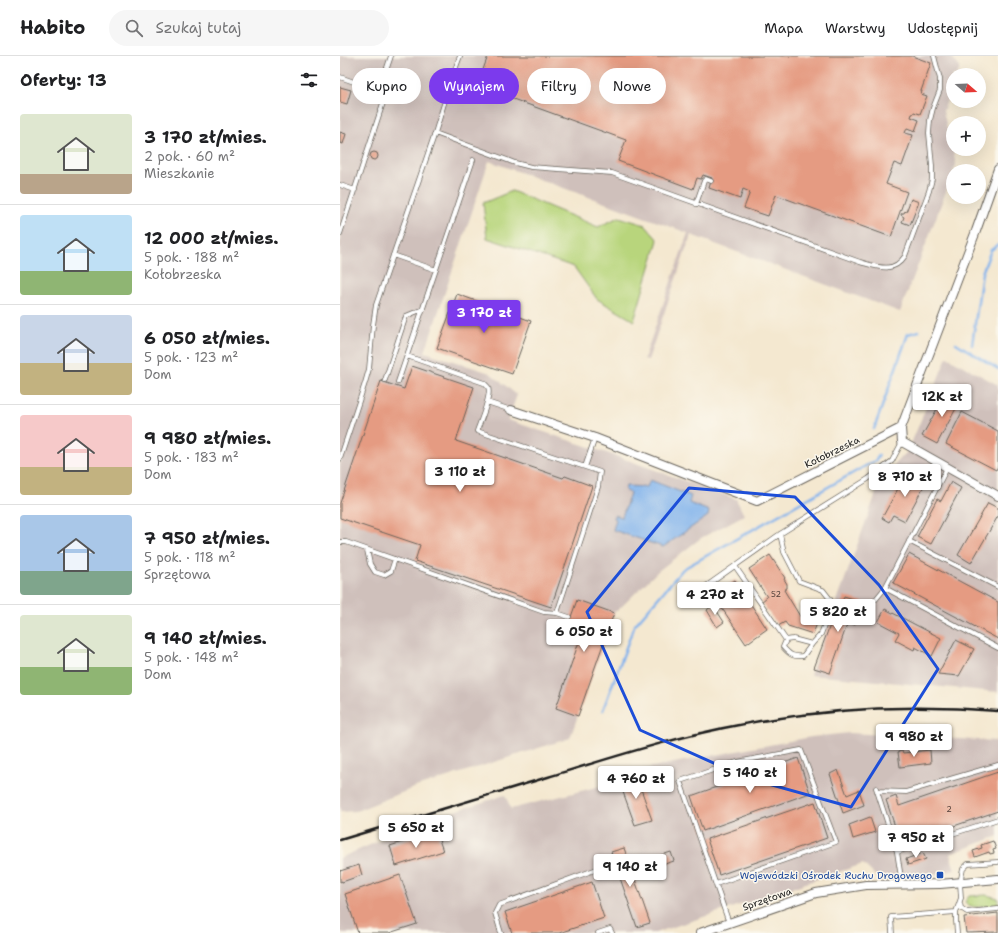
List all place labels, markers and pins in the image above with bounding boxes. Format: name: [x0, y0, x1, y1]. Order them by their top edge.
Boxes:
pin: 3 170 zł: [443, 300, 525, 334]
pin: 12K zł: [909, 384, 975, 418]
pin: 3 110 zł: [419, 459, 501, 493]
pin: 8 710 zł: [864, 464, 946, 498]
pin: 4 270 zł: [674, 582, 756, 616]
pin: 5 820 zł: [797, 599, 879, 633]
pin: 6 050 zł: [543, 619, 625, 653]
pin: 9 980 zł: [873, 724, 955, 758]
pin: 5 140 zł: [709, 760, 791, 794]
pin: 4 760 zł: [595, 766, 677, 800]
pin: 5 650 zł: [375, 815, 457, 849]
pin: 7 950 zł: [875, 825, 957, 859]
pin: 9 140 zł: [589, 854, 671, 888]
place label: Wojewódzki Ośrodek Ruchu Drogowego: [740, 869, 932, 882]
marker: Wojewódzki Ośrodek Ruchu Drogowego: [935, 870, 945, 880]

